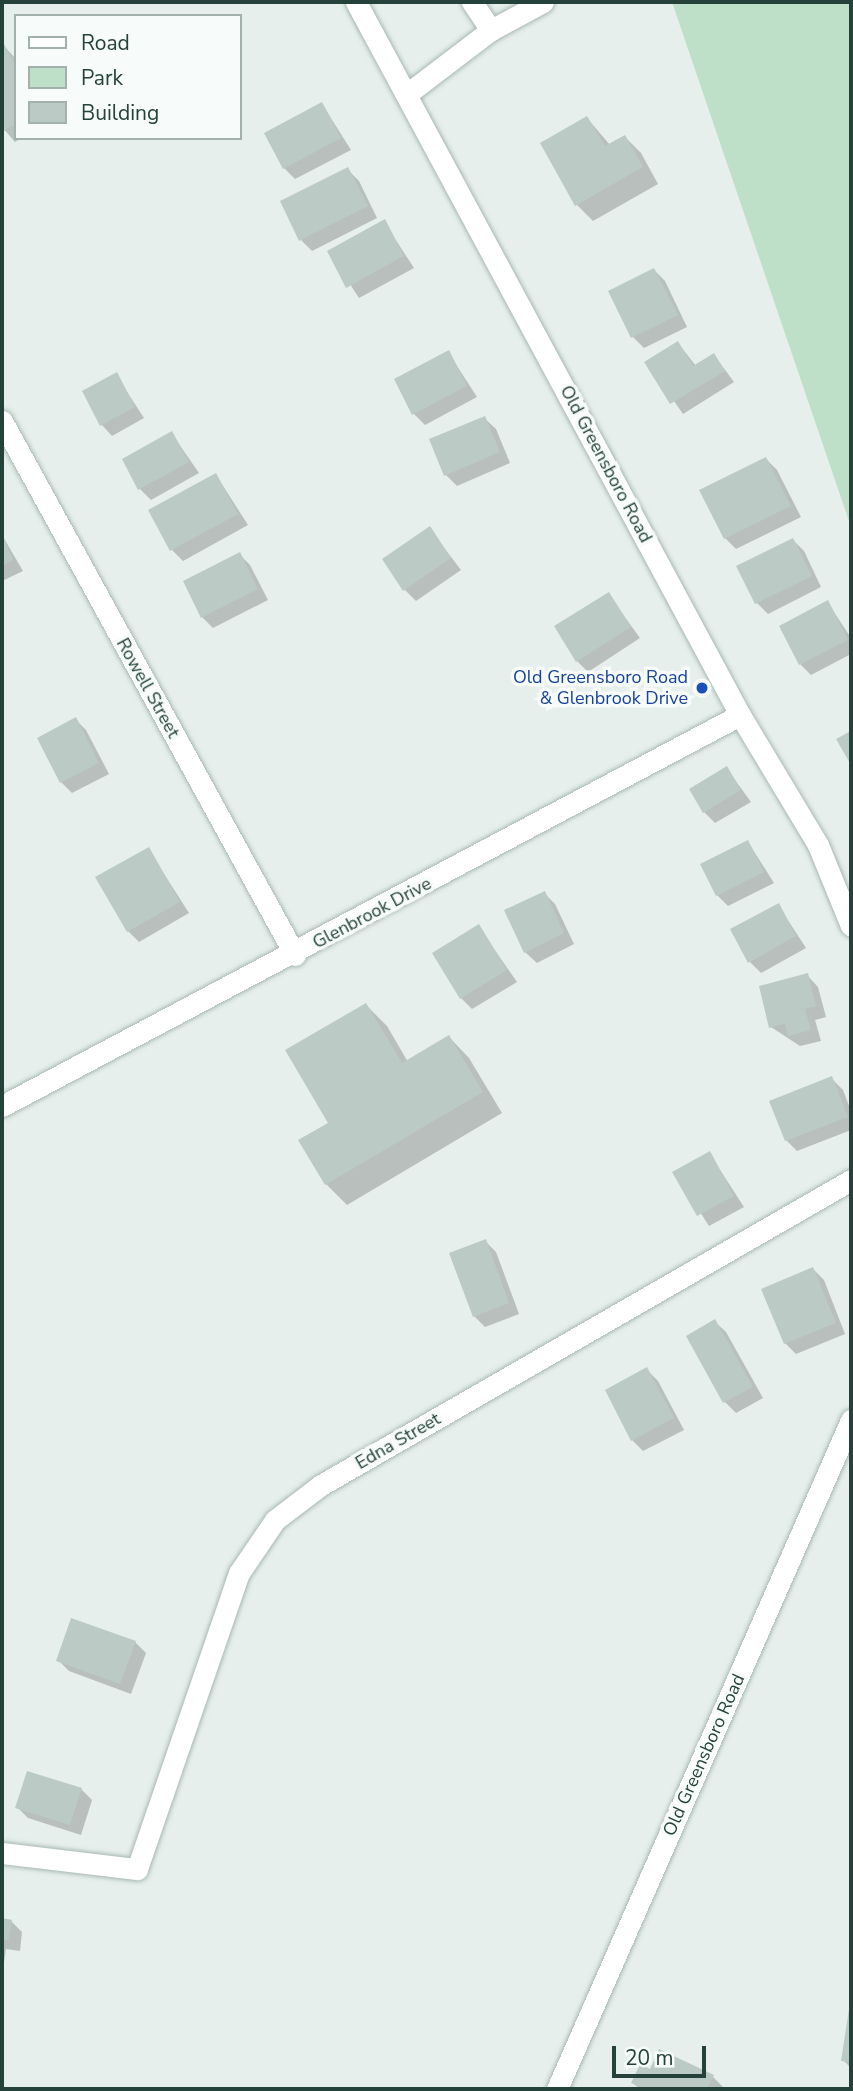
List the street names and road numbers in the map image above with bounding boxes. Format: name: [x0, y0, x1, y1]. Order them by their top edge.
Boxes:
street label: Old Greensboro Road: [555, 382, 657, 546]
street label: Rowell Street: [112, 634, 184, 742]
street label: Glenbrook Drive: [309, 873, 435, 953]
street label: Edna Street: [352, 1408, 444, 1474]
street label: Old Greensboro Road: [659, 1671, 749, 1839]

